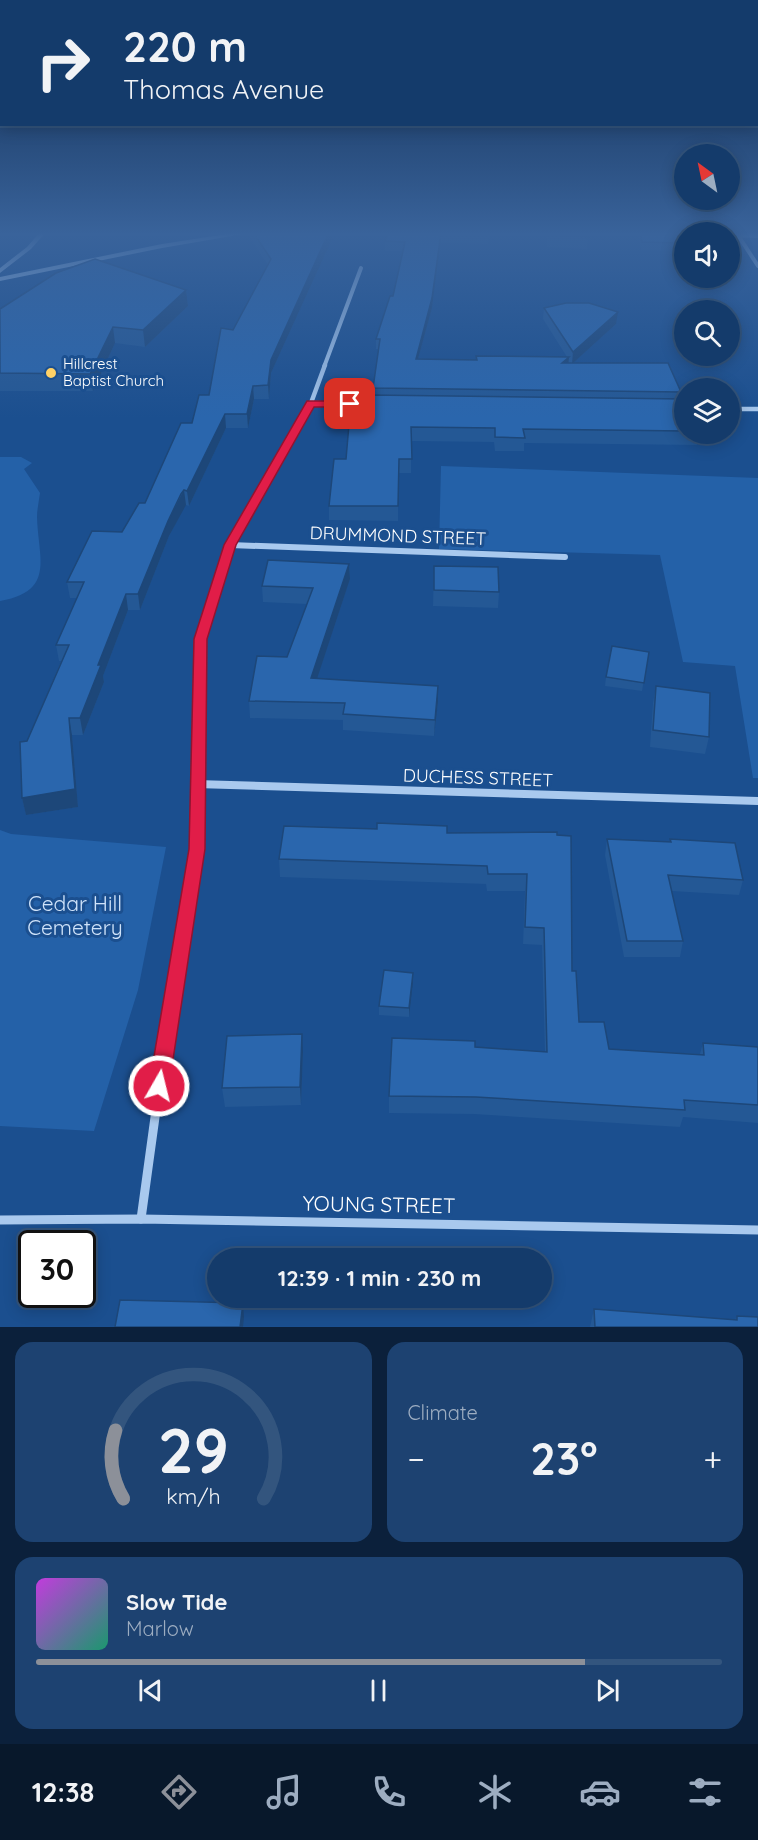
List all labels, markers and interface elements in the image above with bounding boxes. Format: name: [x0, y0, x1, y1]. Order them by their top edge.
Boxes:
text: 220 m: [123, 20, 247, 73]
icon: right: [24, 24, 102, 102]
text: Thomas Avenue: [123, 72, 324, 106]
north arrow: [674, 144, 740, 210]
map controls: [674, 144, 740, 444]
button: sound: [674, 222, 740, 288]
button: search: [674, 300, 740, 366]
place label: Hillcrest Baptist Church: [63, 354, 164, 390]
marker: Hillcrest Baptist Church: [44, 366, 58, 380]
pin: [324, 378, 375, 429]
button: layers: [674, 378, 740, 444]
icon: arrive: [333, 387, 366, 420]
street label: DRUMMOND STREET: [309, 521, 487, 550]
street label: DUCHESS STREET: [403, 763, 554, 792]
park label: Cedar Hill Cemetery: [27, 890, 123, 940]
position arrow: [127, 1054, 191, 1118]
street label: YOUNG STREET: [302, 1190, 456, 1218]
speed limit sign: 30: [18, 1230, 96, 1308]
text: 12:39 · 1 min · 230 m: [278, 1264, 481, 1292]
text: Climate: [408, 1400, 478, 1425]
text: 29: [158, 1411, 229, 1489]
text: 23°: [530, 1430, 598, 1486]
text: −: [408, 1438, 425, 1479]
text: +: [703, 1438, 722, 1479]
text: km/h: [166, 1483, 220, 1509]
text: Slow Tide: [126, 1588, 227, 1616]
text: Marlow: [126, 1616, 194, 1641]
icon: previous: [134, 1674, 167, 1707]
icon: pause: [362, 1674, 395, 1707]
icon: next: [591, 1674, 624, 1707]
icon: directions: [158, 1771, 200, 1813]
icon: music: [263, 1771, 305, 1813]
icon: phone: [368, 1771, 410, 1813]
icon: climate: [474, 1771, 516, 1813]
icon: car: [579, 1771, 621, 1813]
icon: filters: [684, 1771, 726, 1813]
text: 12:38: [32, 1775, 94, 1809]

